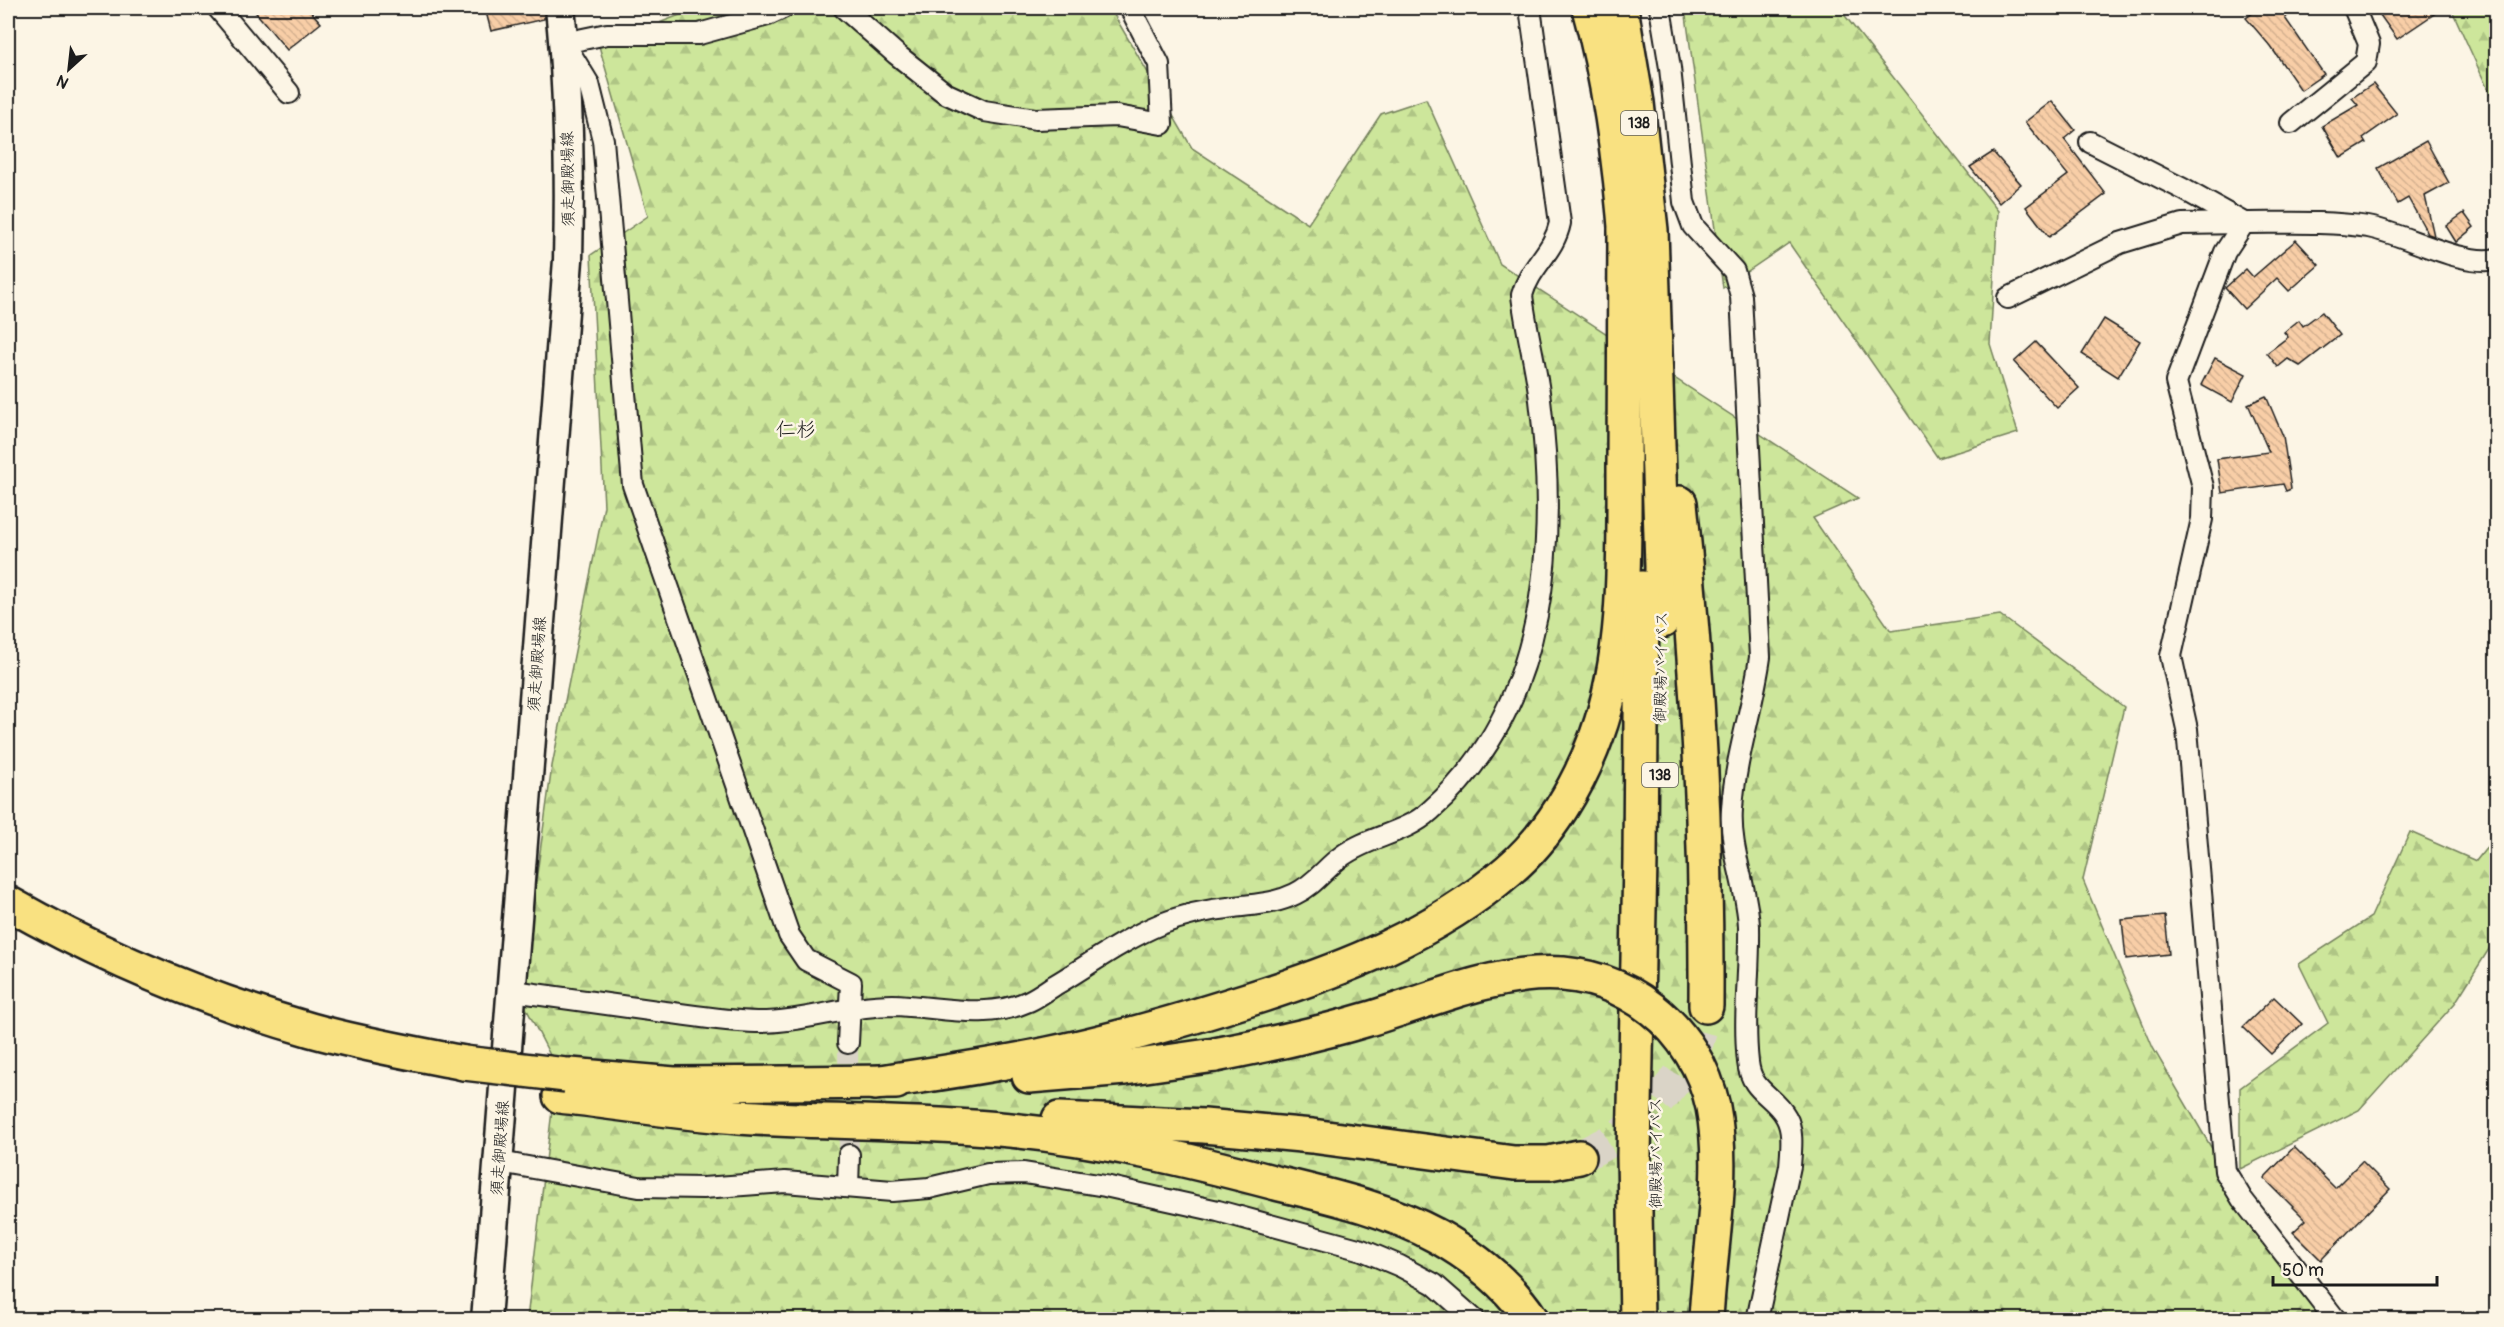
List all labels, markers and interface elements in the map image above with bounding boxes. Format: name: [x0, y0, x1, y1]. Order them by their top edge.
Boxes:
north arrow: [39, 39, 99, 99]
text: N: [53, 70, 72, 93]
road number: 138: [1621, 111, 1657, 135]
street label: 須走御殿場線: [557, 131, 579, 227]
district label: 仁杉: [776, 417, 816, 442]
street label: 御殿場バイパス: [1650, 611, 1672, 723]
street label: 須走御殿場線: [524, 615, 550, 713]
road number: 138: [1642, 763, 1678, 787]
street label: 御殿場バイパス: [1646, 1097, 1666, 1209]
street label: 須走御殿場線: [487, 1099, 513, 1197]
scale bar: [2273, 1249, 2436, 1287]
text: 50 m: [2282, 1259, 2324, 1282]

